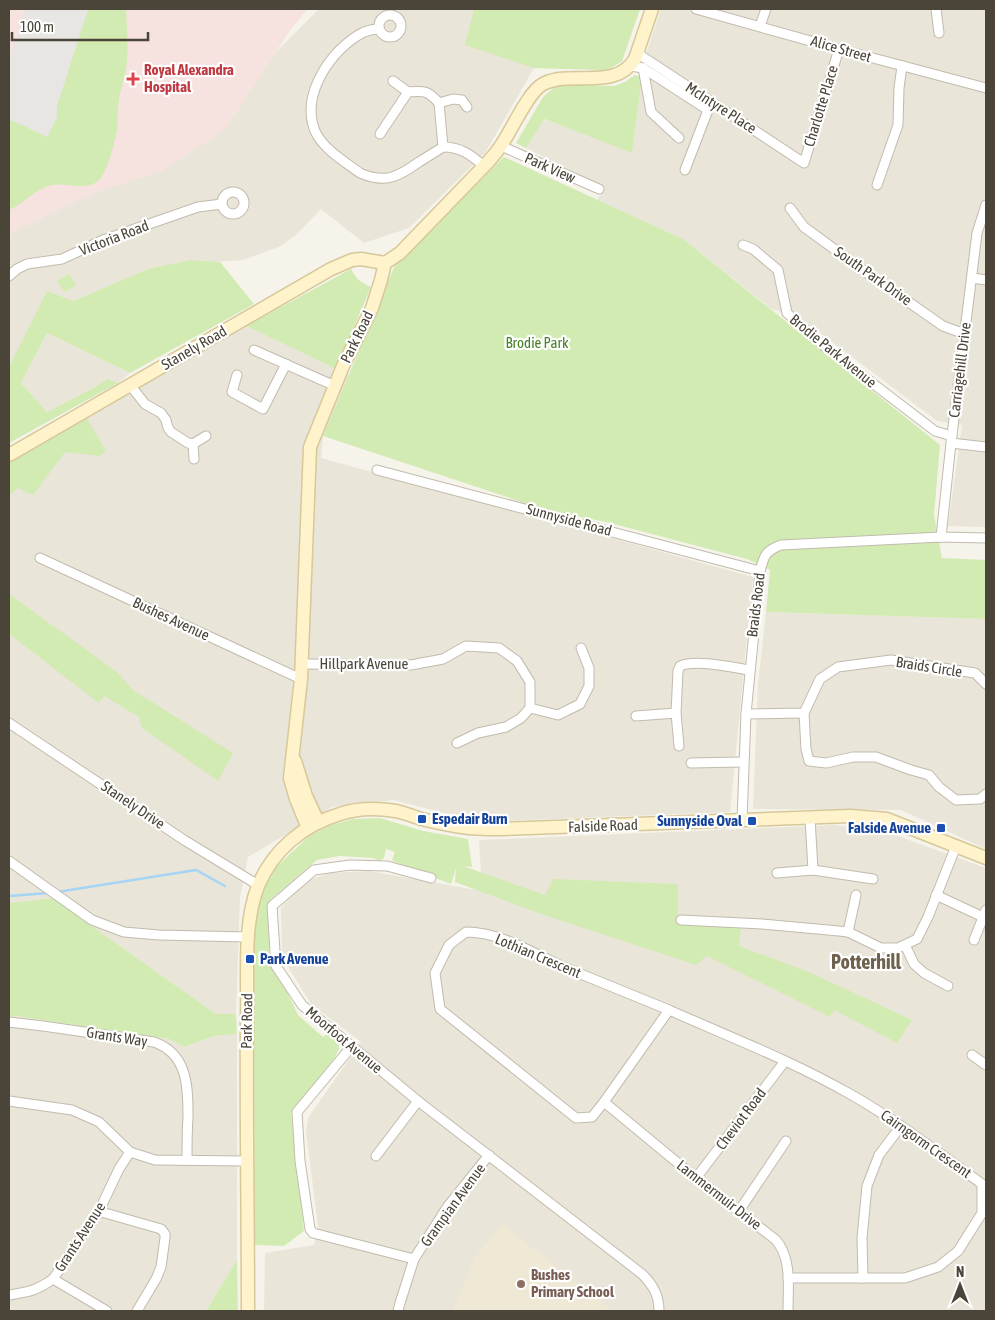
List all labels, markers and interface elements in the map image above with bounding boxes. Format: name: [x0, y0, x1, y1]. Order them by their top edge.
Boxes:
scale bar: [12, 10, 149, 42]
text: 100 m: [20, 18, 54, 35]
street label: Alice Street: [809, 32, 873, 65]
place label: Royal Alexandra Hospital: [144, 61, 234, 95]
street label: Charlotte Place: [800, 63, 841, 149]
marker: Royal Alexandra Hospital: [126, 72, 140, 86]
street label: McIntyre Place: [683, 78, 760, 137]
street label: Park View: [522, 149, 578, 186]
street label: Victoria Road: [77, 216, 151, 259]
street label: South Park Drive: [831, 243, 915, 309]
street label: Park Road: [337, 308, 376, 366]
street label: Brodie Park Avenue: [787, 310, 880, 391]
street label: Carriagehill Drive: [945, 321, 974, 419]
street label: Stanely Road: [158, 322, 229, 373]
park label: Brodie Park: [505, 334, 569, 351]
street label: Sunnyside Road: [525, 500, 614, 539]
street label: Braids Road: [743, 572, 768, 638]
street label: Bushes Avenue: [130, 593, 212, 644]
street label: Braids Circle: [895, 653, 964, 680]
street label: Hillpark Avenue: [320, 655, 409, 672]
street label: Stanely Drive: [98, 777, 168, 832]
place label: Espedair Burn: [432, 810, 508, 827]
place label: Sunnyside Oval: [657, 812, 743, 829]
marker: Espedair Burn: [416, 813, 428, 825]
marker: Sunnyside Oval: [746, 815, 758, 827]
street label: Falside Road: [568, 816, 638, 835]
place label: Falside Avenue: [848, 819, 931, 836]
marker: Falside Avenue: [935, 822, 947, 834]
street label: Lothian Crescent: [493, 930, 584, 981]
place label: Park Avenue: [260, 950, 329, 967]
district label: Potterhill: [831, 950, 902, 973]
marker: Park Avenue: [244, 953, 256, 965]
street label: Park Road: [238, 993, 255, 1049]
street label: Moorfoot Avenue: [303, 1003, 386, 1077]
street label: Grants Way: [85, 1023, 149, 1050]
street label: Cheviot Road: [712, 1085, 769, 1153]
street label: Cairngorm Crescent: [878, 1106, 975, 1181]
street label: Lammermuir Drive: [674, 1156, 765, 1233]
street label: Grampian Avenue: [417, 1160, 488, 1249]
street label: Grants Avenue: [51, 1199, 108, 1275]
north arrow: [935, 1260, 985, 1310]
text: N: [956, 1264, 964, 1280]
place label: Bushes Primary School: [531, 1266, 615, 1300]
marker: Bushes Primary School: [515, 1278, 527, 1290]

